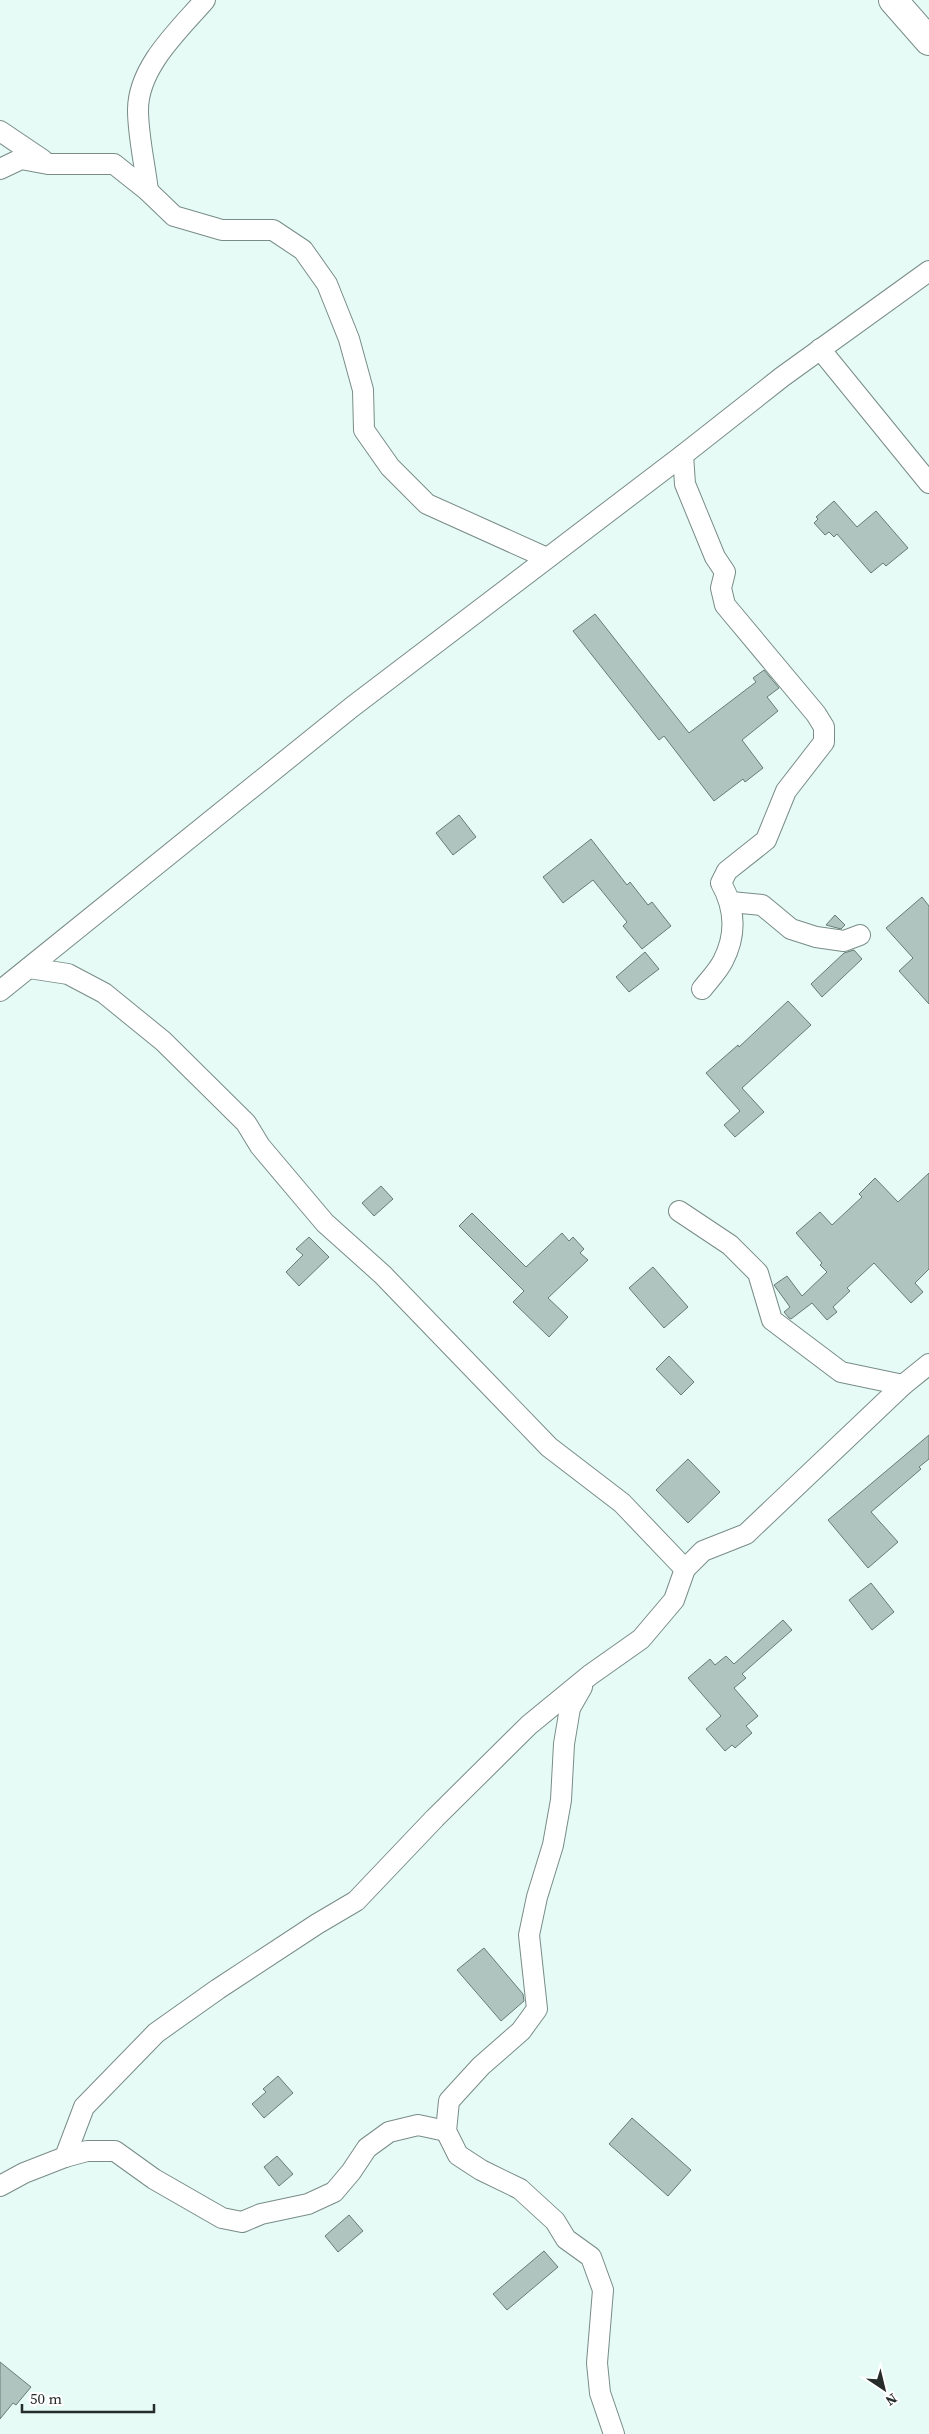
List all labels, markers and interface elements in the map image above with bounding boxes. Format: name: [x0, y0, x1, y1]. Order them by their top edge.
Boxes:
north arrow: [859, 2364, 909, 2414]
scale bar: [22, 2382, 155, 2414]
text: 50 m: [30, 2388, 62, 2409]
text: N: [882, 2389, 901, 2411]

